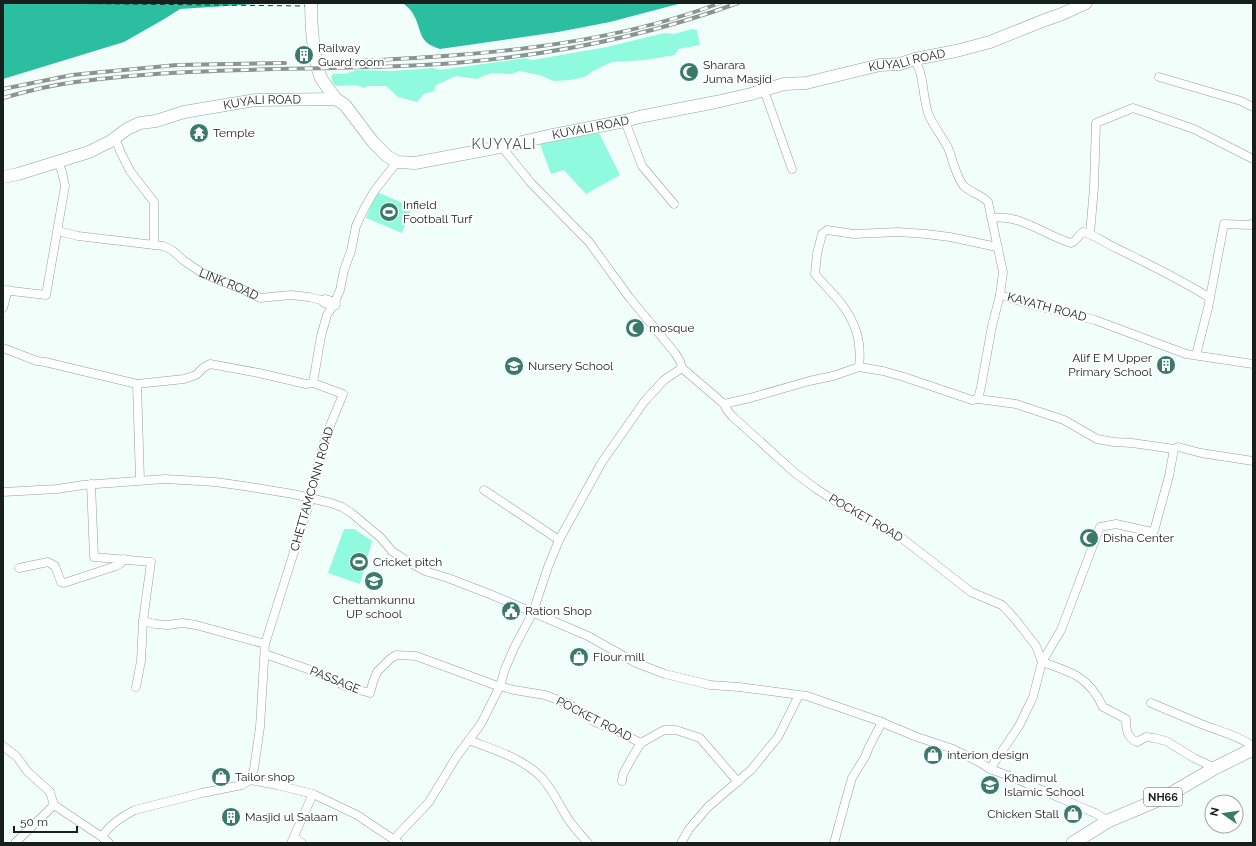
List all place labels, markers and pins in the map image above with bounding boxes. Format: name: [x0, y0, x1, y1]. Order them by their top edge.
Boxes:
place label: Railway Guard room: [318, 41, 384, 69]
building icon: Railway Guard room: [293, 44, 315, 66]
place label: Sharara Juma Masjid: [703, 58, 772, 86]
mosque icon: Sharara Juma Masjid: [678, 61, 700, 83]
temple icon: Temple: [188, 122, 210, 144]
place label: Temple: [213, 126, 255, 140]
place label: Infield Football Turf: [403, 198, 473, 226]
sports icon: Infield Football Turf: [378, 201, 400, 223]
mosque icon: mosque: [624, 317, 646, 339]
place label: mosque: [649, 321, 695, 335]
place label: Alif E M Upper Primary School: [1068, 351, 1153, 379]
building icon: Alif E M Upper Primary School: [1155, 354, 1177, 376]
school or university icon: Nursery School: [503, 355, 525, 377]
place label: Nursery School: [528, 359, 614, 373]
mosque icon: Disha Center: [1078, 527, 1100, 549]
place label: Disha Center: [1103, 531, 1175, 545]
sports icon: Cricket pitch: [348, 551, 370, 573]
place label: Cricket pitch: [373, 555, 442, 569]
school or university icon: Chettamkunnu UP school: [363, 570, 385, 592]
place label: Chettamkunnu UP school: [333, 593, 415, 621]
public building icon: Ration Shop: [500, 600, 522, 622]
place label: Ration Shop: [525, 604, 592, 618]
shop icon: Flour mill: [568, 646, 590, 668]
place label: Flour mill: [593, 650, 646, 664]
shop icon: interion design: [922, 744, 944, 766]
place label: interion design: [947, 748, 1029, 762]
shop icon: Tailor shop: [210, 766, 232, 788]
place label: Tailor shop: [235, 770, 295, 784]
place label: Khadimul Islamic School: [1004, 771, 1085, 799]
school or university icon: Khadimul Islamic School: [979, 774, 1001, 796]
shop icon: Chicken Stall: [1062, 803, 1084, 825]
building icon: Masjid ul Salaam: [220, 806, 242, 828]
place label: Chicken Stall: [987, 807, 1060, 821]
place label: Masjid ul Salaam: [245, 810, 338, 824]

